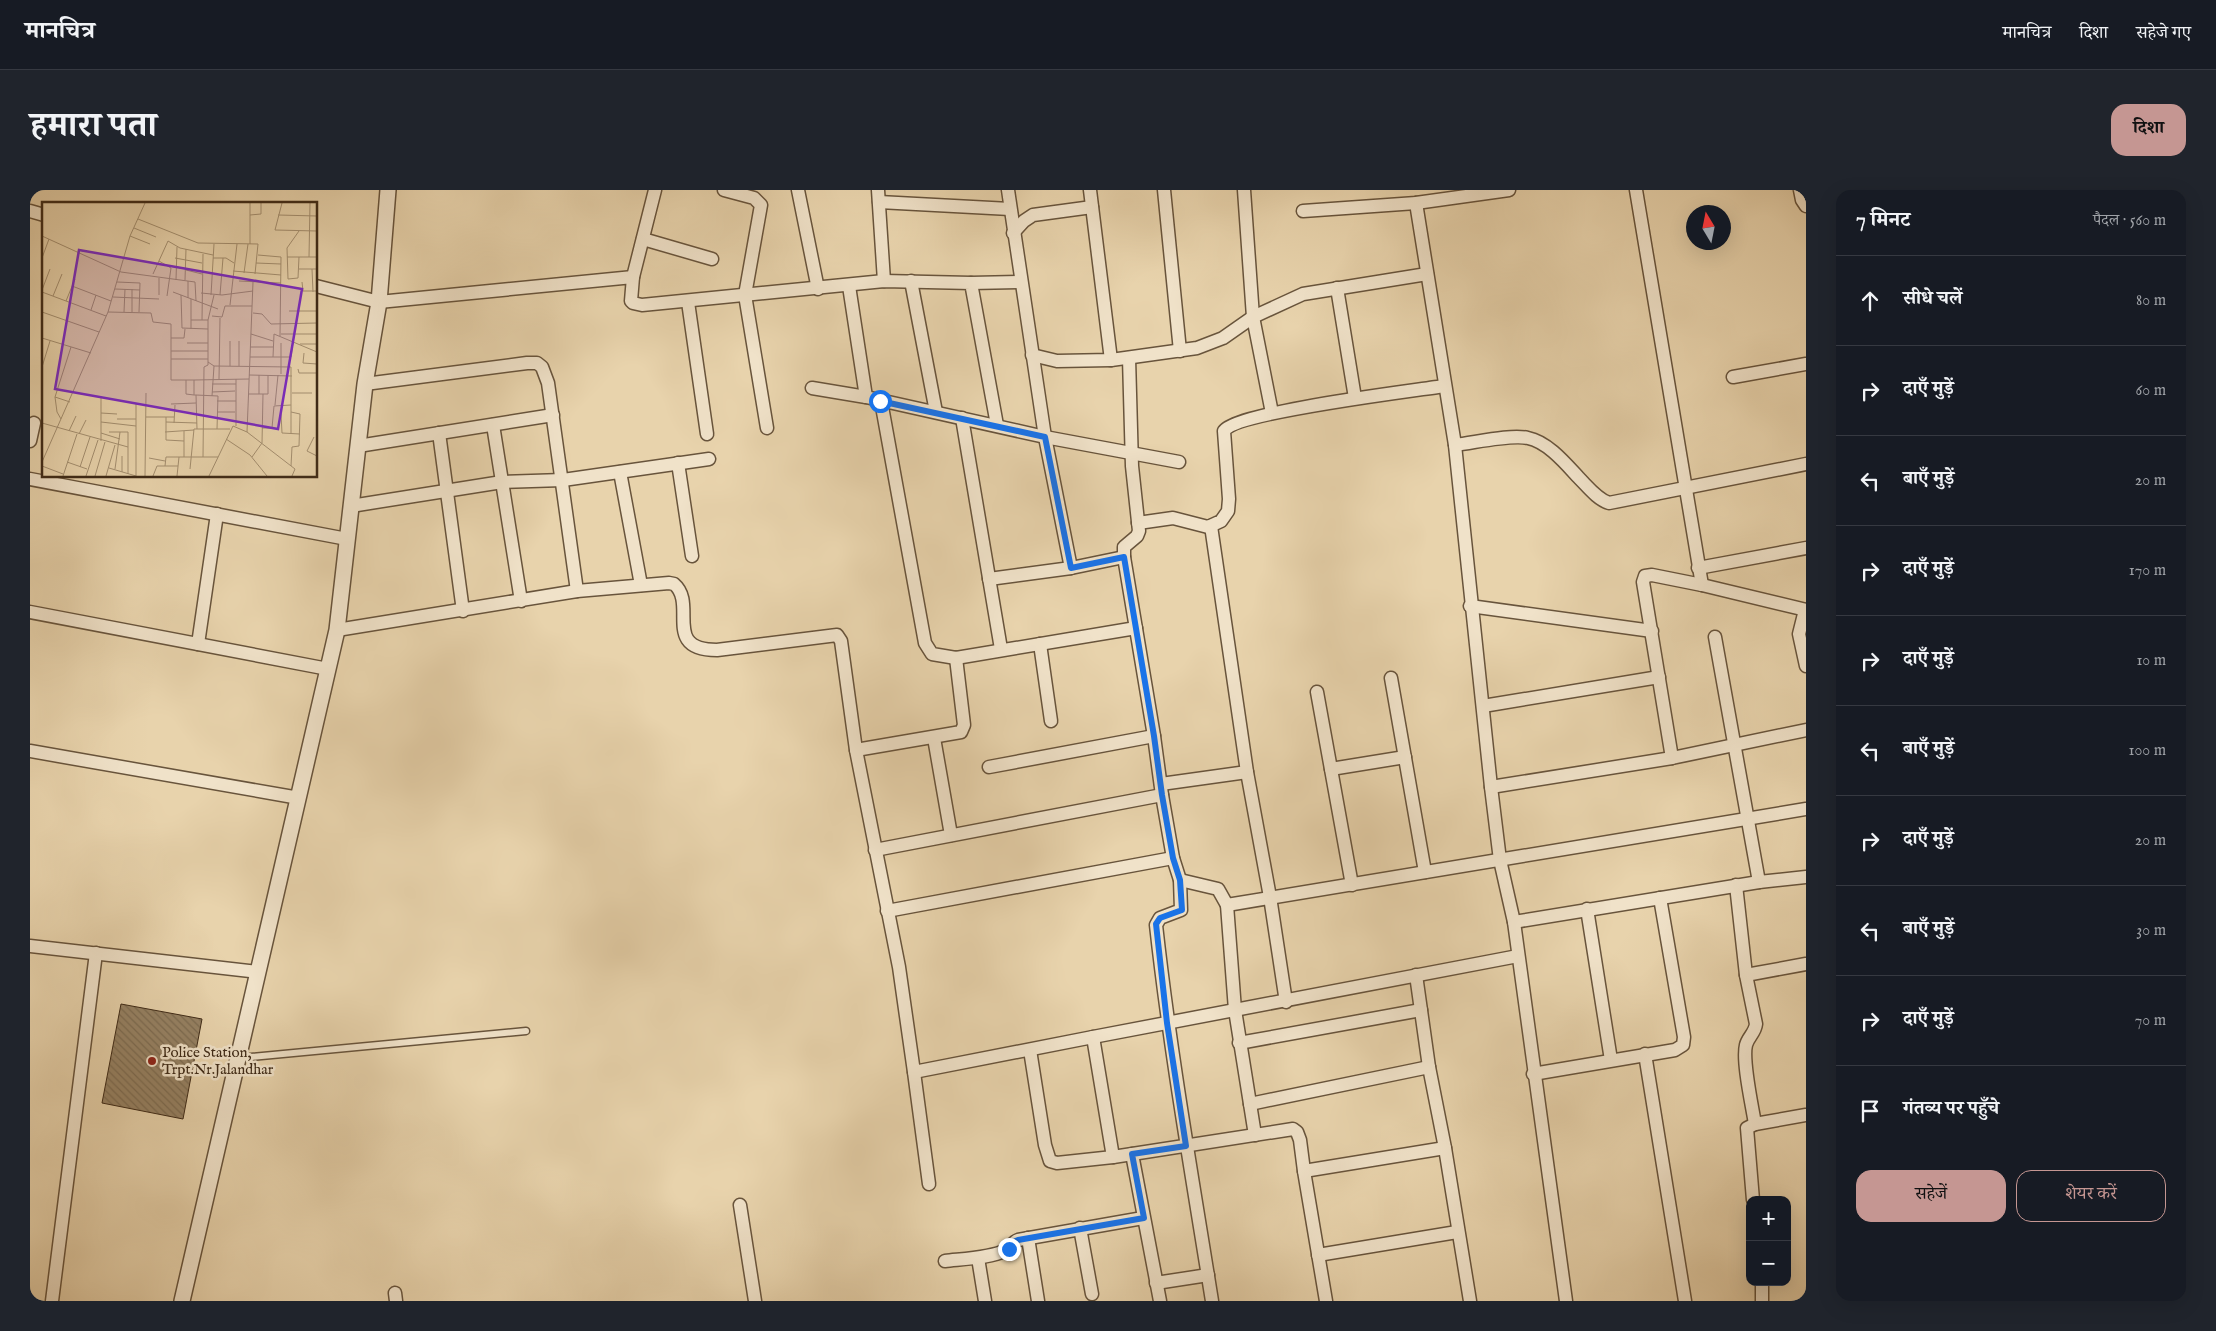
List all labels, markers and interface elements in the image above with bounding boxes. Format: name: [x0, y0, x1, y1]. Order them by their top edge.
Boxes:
text: मानचित्र: [25, 16, 95, 47]
text: मानचित्र: [2002, 22, 2051, 45]
text: दिशा: [2079, 22, 2108, 45]
text: सहेजे गए: [2136, 22, 2191, 45]
text: हमारा पता: [30, 104, 157, 149]
button: दिशा: [2111, 104, 2186, 156]
inset map: [42, 202, 318, 478]
north arrow: [1686, 205, 1731, 250]
text: 7 मिनट: [1856, 207, 1910, 234]
text: पैदल · 560 m: [2093, 211, 2166, 231]
icon: ahead: [1856, 287, 1884, 315]
text: सीधे चलें: [1903, 287, 1962, 311]
text: 80 m: [2136, 291, 2166, 311]
icon: right: [1856, 377, 1884, 405]
text: दाएँ मुड़ें: [1903, 377, 1954, 401]
text: 60 m: [2136, 381, 2166, 401]
route start: [869, 390, 892, 413]
icon: left: [1856, 467, 1884, 495]
text: बाएँ मुड़ें: [1903, 467, 1954, 491]
text: 20 m: [2135, 471, 2166, 491]
icon: right: [1856, 557, 1884, 585]
text: दाएँ मुड़ें: [1903, 557, 1954, 581]
text: 170 m: [2129, 561, 2166, 581]
icon: right: [1856, 647, 1884, 675]
text: दाएँ मुड़ें: [1903, 647, 1954, 671]
text: 10 m: [2136, 651, 2166, 671]
icon: left: [1856, 737, 1884, 765]
text: बाएँ मुड़ें: [1903, 737, 1954, 761]
text: 100 m: [2129, 741, 2166, 761]
icon: right: [1856, 827, 1884, 855]
text: दाएँ मुड़ें: [1903, 827, 1954, 851]
text: 20 m: [2135, 831, 2166, 851]
icon: left: [1856, 917, 1884, 945]
text: बाएँ मुड़ें: [1903, 917, 1954, 941]
text: 30 m: [2136, 921, 2166, 941]
icon: right: [1856, 1007, 1884, 1035]
text: दाएँ मुड़ें: [1903, 1007, 1954, 1031]
text: 70 m: [2135, 1011, 2166, 1031]
place label: Police Station, Trpt.Nr.Jalandhar: [162, 1043, 274, 1079]
marker: Police Station, Trpt.Nr.Jalandhar: [146, 1055, 158, 1067]
icon: arrive: [1856, 1097, 1884, 1125]
text: गंतव्य पर पहुँचे: [1903, 1097, 1999, 1121]
button: सहेजें: [1856, 1170, 2006, 1222]
button: शेयर करें: [2016, 1170, 2166, 1222]
map controls: [1746, 1196, 1791, 1286]
button: +: [1746, 1196, 1791, 1241]
route end: [998, 1238, 1021, 1261]
button: −: [1746, 1241, 1791, 1286]

